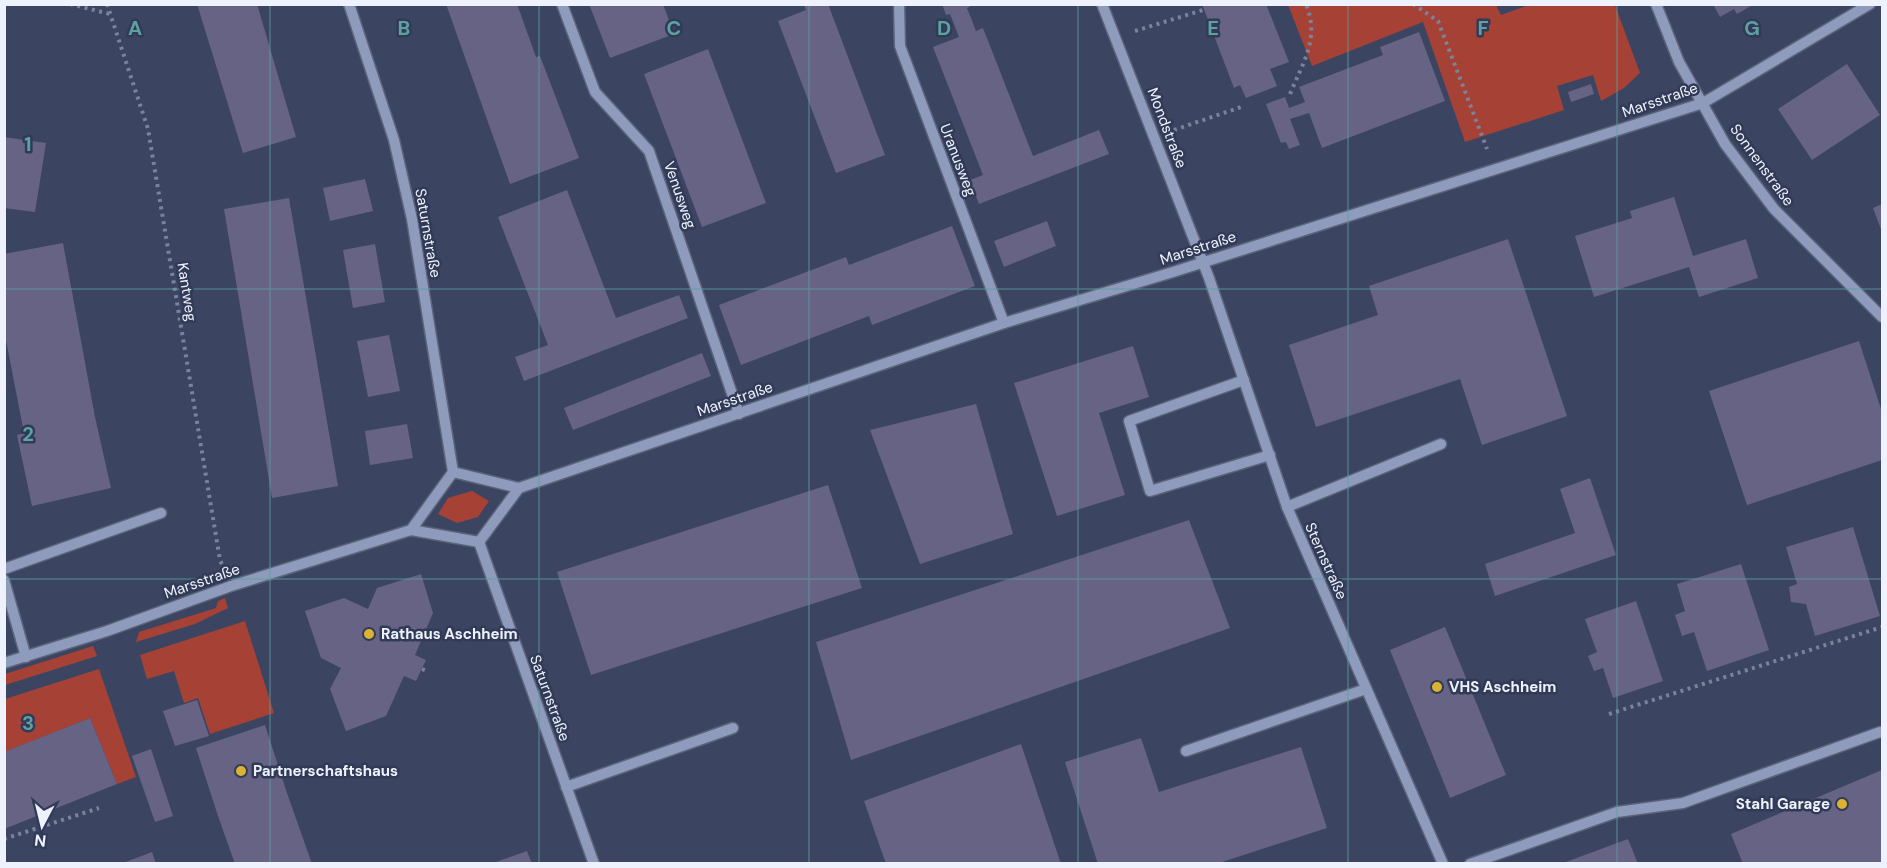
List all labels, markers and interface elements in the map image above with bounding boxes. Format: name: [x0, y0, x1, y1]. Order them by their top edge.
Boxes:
text: A: [128, 15, 142, 41]
text: B: [398, 15, 410, 41]
text: C: [667, 15, 681, 41]
text: D: [937, 15, 951, 41]
text: E: [1207, 15, 1219, 41]
text: F: [1477, 15, 1489, 41]
text: G: [1744, 15, 1760, 41]
street label: Marsstraße: [1619, 78, 1701, 122]
street label: Mondstraße: [1143, 85, 1191, 171]
street label: Sonnenstraße: [1725, 120, 1799, 210]
street label: Uranusweg: [935, 121, 981, 199]
text: 1: [24, 131, 32, 157]
street label: Venusweg: [659, 159, 701, 231]
street label: Saturnstraße: [410, 187, 446, 279]
street label: Marsstraße: [1157, 226, 1239, 270]
street label: Kantweg: [173, 261, 201, 323]
street label: Marsstraße: [694, 377, 776, 421]
text: 2: [22, 421, 34, 447]
street label: Sternstraße: [1300, 519, 1352, 603]
street label: Marsstraße: [161, 559, 243, 603]
place label: Rathaus Aschheim: [381, 624, 518, 644]
marker: Rathaus Aschheim: [362, 627, 376, 641]
street label: Saturnstraße: [525, 652, 575, 744]
place label: VHS Aschheim: [1449, 677, 1556, 697]
marker: VHS Aschheim: [1430, 680, 1444, 694]
text: 3: [22, 710, 34, 736]
place label: Partnerschaftshaus: [253, 761, 398, 781]
marker: Partnerschaftshaus: [234, 764, 248, 778]
place label: Stahl Garage: [1736, 794, 1830, 814]
north arrow: [12, 796, 72, 856]
marker: Stahl Garage: [1835, 797, 1849, 811]
text: N: [33, 829, 47, 852]

